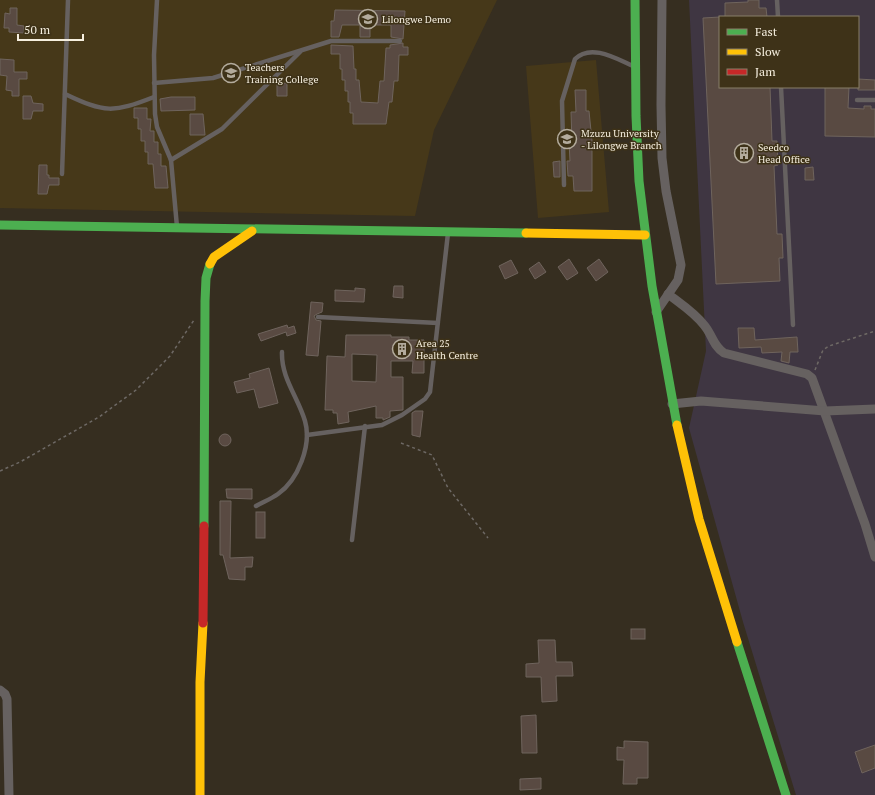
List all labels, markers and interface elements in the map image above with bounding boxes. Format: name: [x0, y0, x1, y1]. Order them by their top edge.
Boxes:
school or university icon: Lilongwe Demo: [357, 8, 379, 30]
place label: Lilongwe Demo: [382, 13, 452, 26]
scale bar: [18, 16, 83, 42]
legend: [719, 16, 859, 88]
text: 50 m: [24, 22, 51, 37]
text: Fast: [755, 24, 778, 39]
text: Slow: [755, 44, 781, 59]
place label: Teachers Training College: [245, 61, 318, 86]
school or university icon: Teachers Training College: [220, 62, 242, 84]
text: Jam: [755, 64, 776, 79]
place label: Mzuzu University - Lilongwe Branch: [581, 127, 662, 152]
school or university icon: Mzuzu University - Lilongwe Branch: [556, 128, 578, 150]
place label: Seedco Head Office: [758, 141, 810, 166]
building icon: Seedco Head Office: [733, 142, 755, 164]
place label: Area 25 Health Centre: [416, 337, 478, 362]
building icon: Area 25 Health Centre: [391, 338, 413, 360]

